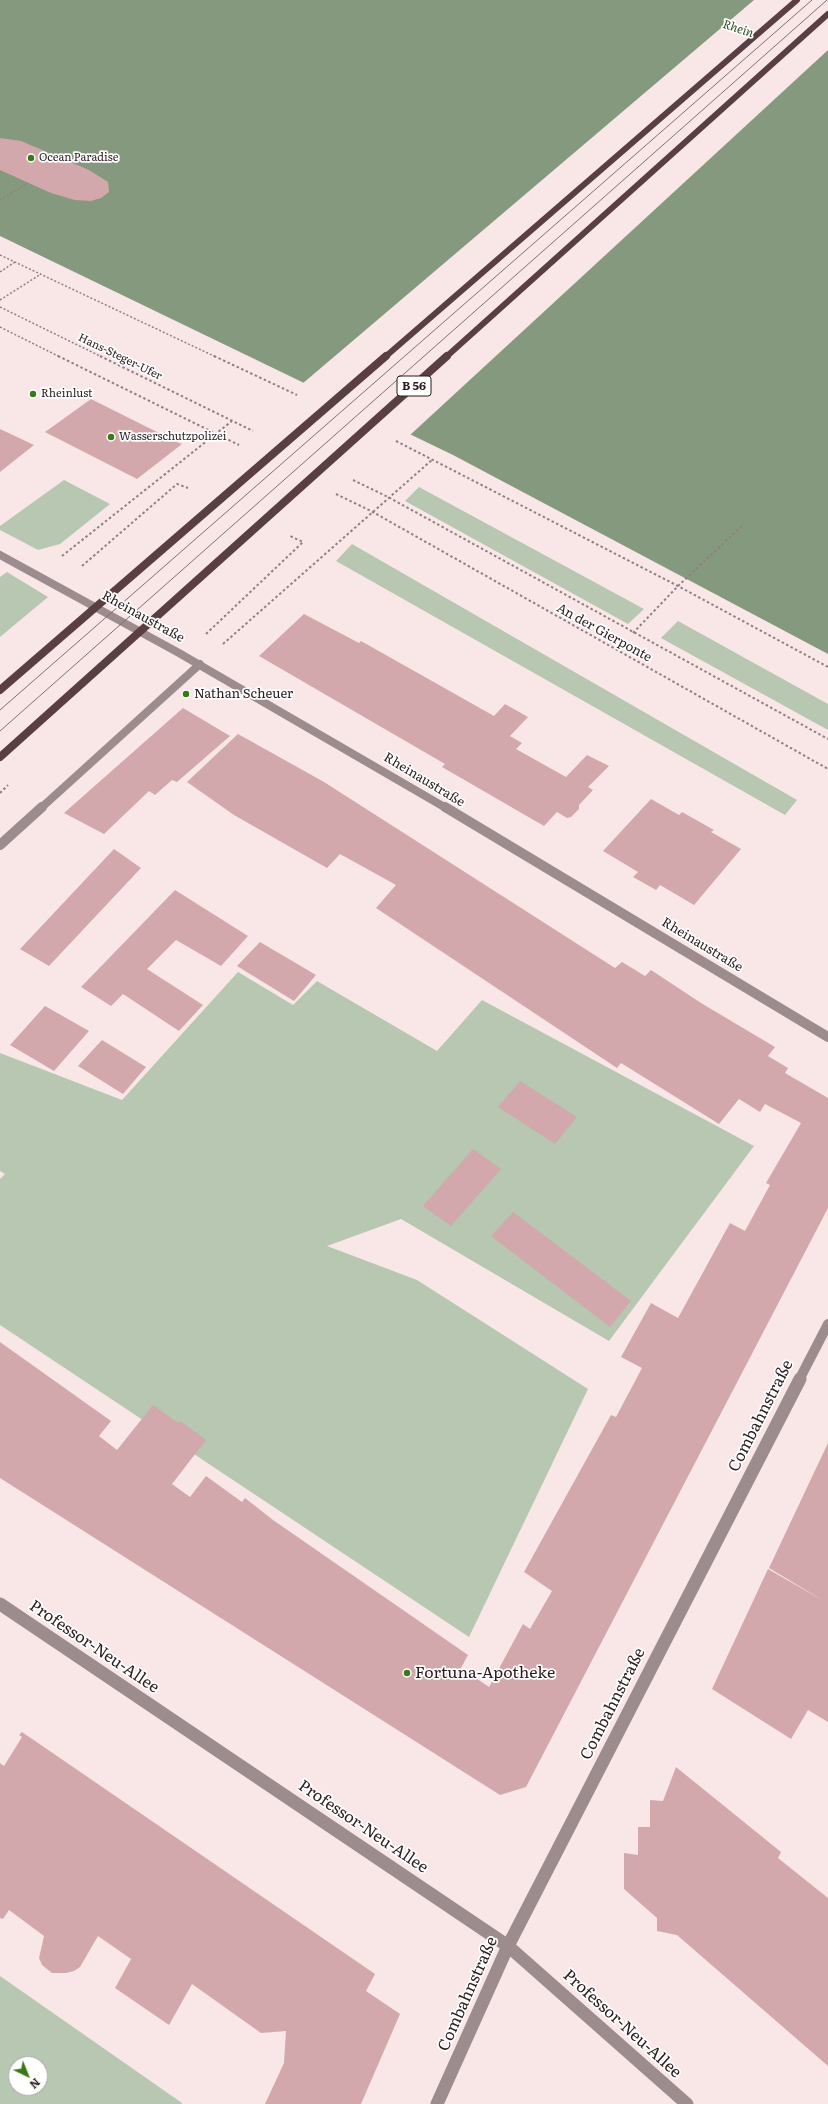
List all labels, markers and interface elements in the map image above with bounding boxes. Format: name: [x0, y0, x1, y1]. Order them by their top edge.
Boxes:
water label: Rhein: [721, 17, 755, 41]
place label: Ocean Paradise: [39, 151, 118, 165]
marker: Ocean Paradise: [26, 153, 36, 163]
street label: Hans-Steger-Ufer: [76, 331, 164, 383]
road number: B 56: [397, 376, 431, 396]
place label: Rheinlust: [41, 387, 93, 401]
marker: Rheinlust: [28, 389, 38, 399]
place label: Wasserschutzpolizei: [119, 430, 226, 444]
marker: Wasserschutzpolizei: [106, 432, 116, 442]
street label: Rheinaustraße: [99, 588, 187, 646]
street label: An der Gierponte: [554, 600, 654, 666]
place label: Nathan Scheuer: [194, 686, 293, 702]
marker: Nathan Scheuer: [181, 689, 191, 699]
street label: Rheinaustraße: [381, 750, 467, 810]
street label: Rheinaustraße: [659, 915, 745, 975]
street label: Combahnstraße: [724, 1357, 798, 1475]
street label: Professor-Neu-Allee: [25, 1596, 163, 1698]
street label: Combahnstraße: [576, 1645, 650, 1763]
place label: Fortuna-Apotheke: [415, 1663, 555, 1683]
marker: Fortuna-Apotheke: [402, 1668, 412, 1678]
street label: Professor-Neu-Allee: [294, 1776, 432, 1878]
street label: Combahnstraße: [434, 1934, 502, 2054]
street label: Professor-Neu-Allee: [559, 1966, 685, 2082]
north arrow: [8, 2056, 48, 2096]
text: N: [27, 2075, 44, 2093]

